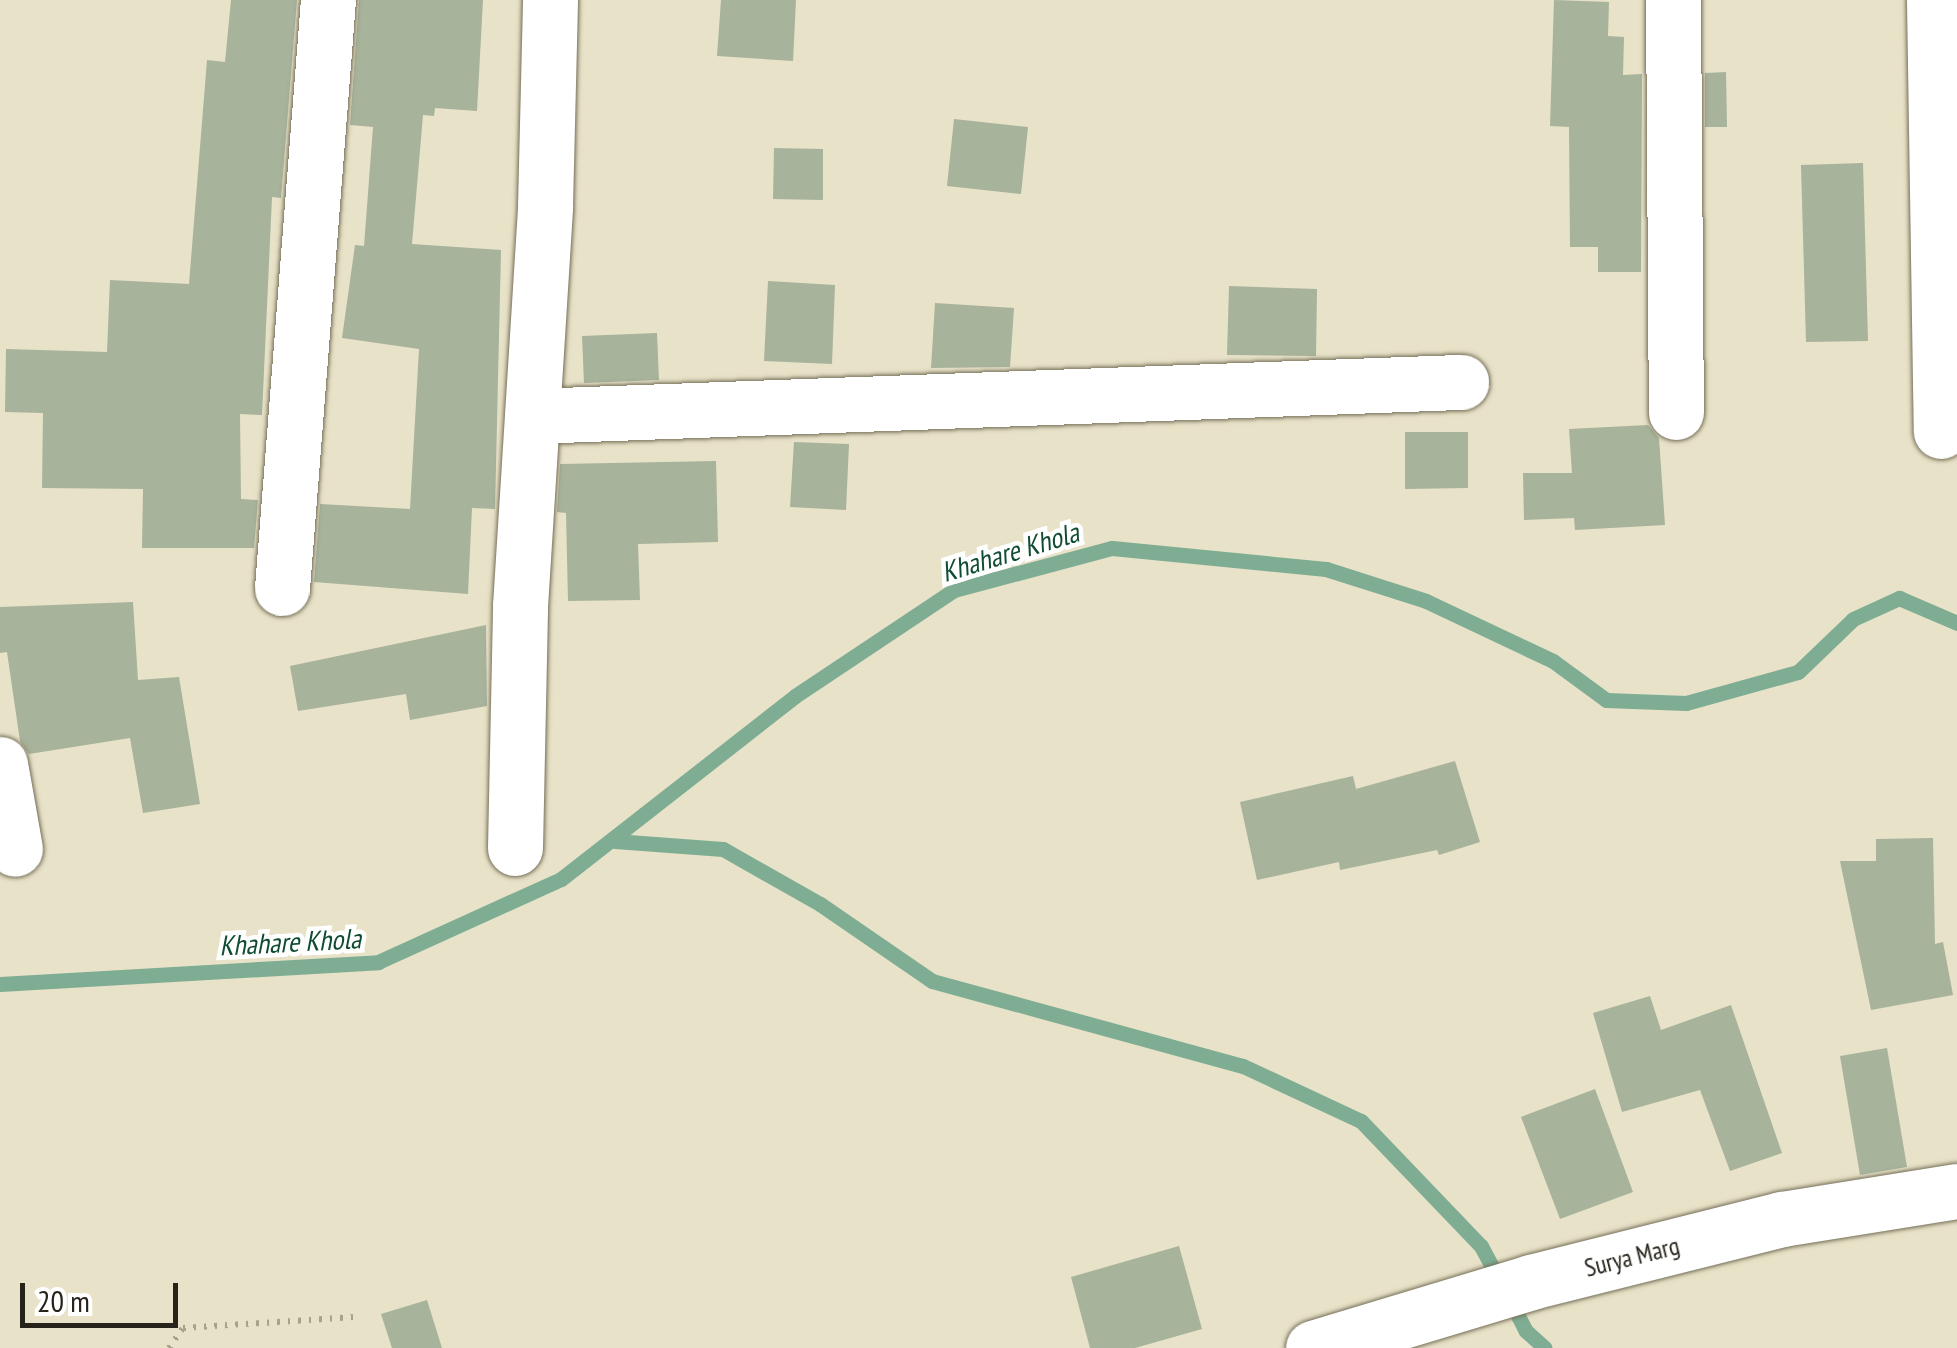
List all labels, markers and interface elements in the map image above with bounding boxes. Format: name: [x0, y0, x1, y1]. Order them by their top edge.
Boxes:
water label: Khahare Khola: [937, 515, 1083, 589]
water label: Khahare Khola: [218, 922, 362, 962]
street label: Surya Marg: [1581, 1231, 1683, 1283]
scale bar: [25, 1263, 182, 1325]
text: 20 m: [37, 1281, 90, 1320]

